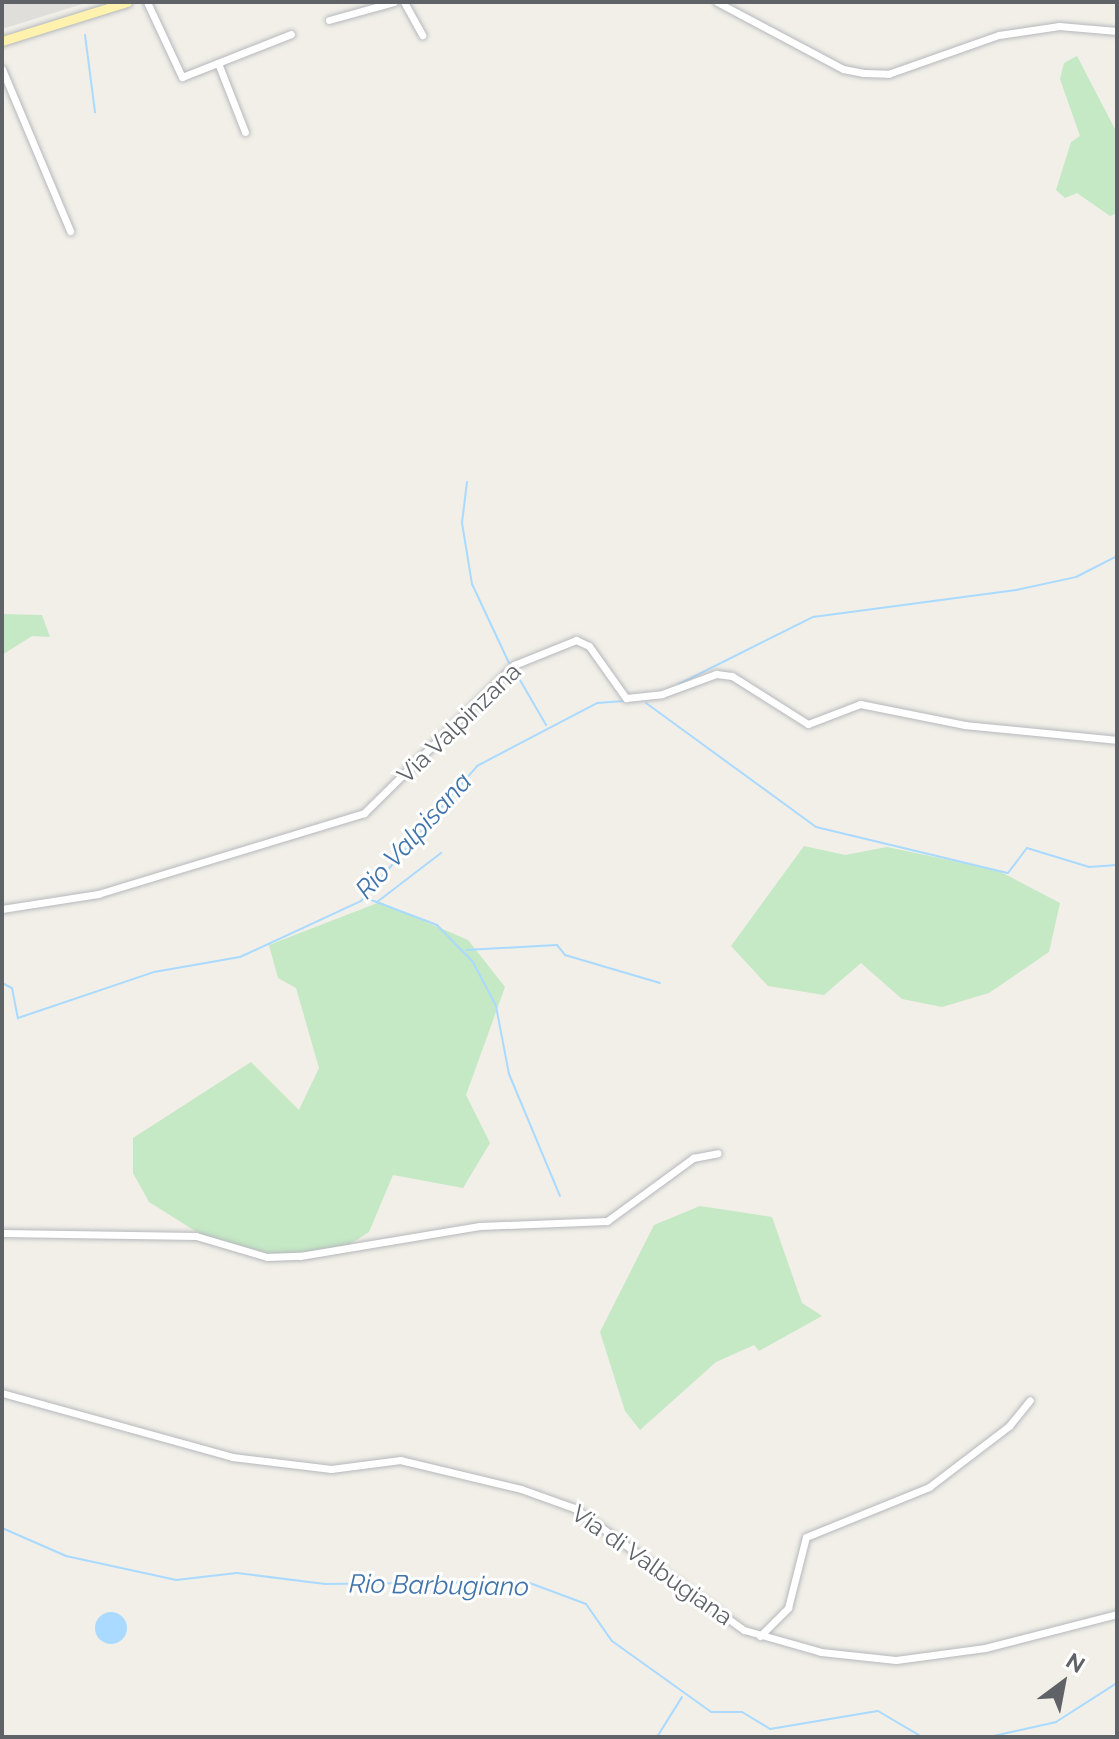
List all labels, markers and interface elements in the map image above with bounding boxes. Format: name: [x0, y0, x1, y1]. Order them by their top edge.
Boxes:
street label: Via Valpinzana: [391, 657, 527, 789]
water label: Rio Valpisana: [349, 766, 479, 906]
street label: Via di Valbugiana: [566, 1498, 738, 1632]
water label: Rio Barbugiano: [349, 1569, 529, 1603]
north arrow: [1023, 1643, 1103, 1723]
text: N: [1062, 1647, 1090, 1678]

